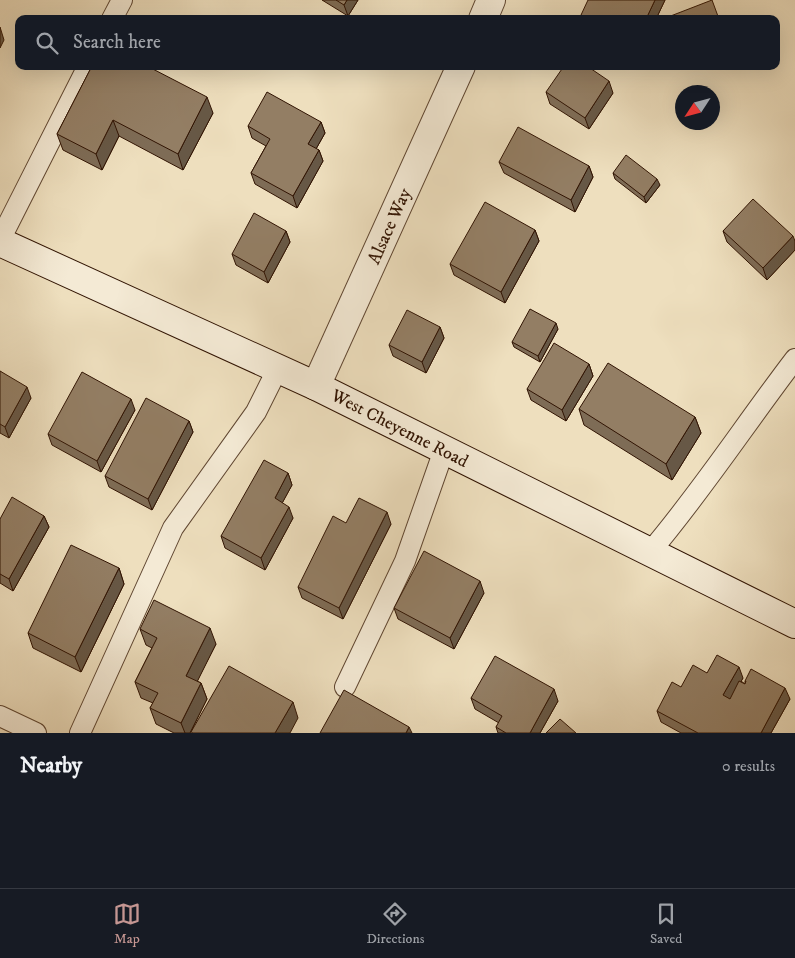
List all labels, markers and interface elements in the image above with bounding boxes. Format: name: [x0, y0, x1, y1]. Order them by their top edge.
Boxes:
search box: [15, 15, 780, 70]
icon: search: [33, 29, 61, 57]
text: Search here: [73, 31, 161, 54]
north arrow: [675, 85, 720, 130]
street label: Alsace Way: [363, 184, 417, 268]
street label: West Cheyenne Road: [326, 384, 472, 473]
text: Nearby: [20, 753, 82, 779]
text: 0 results: [722, 756, 775, 776]
tab: Map: [113, 900, 141, 948]
tab: Directions: [366, 900, 424, 948]
tab: Saved: [650, 900, 682, 948]

